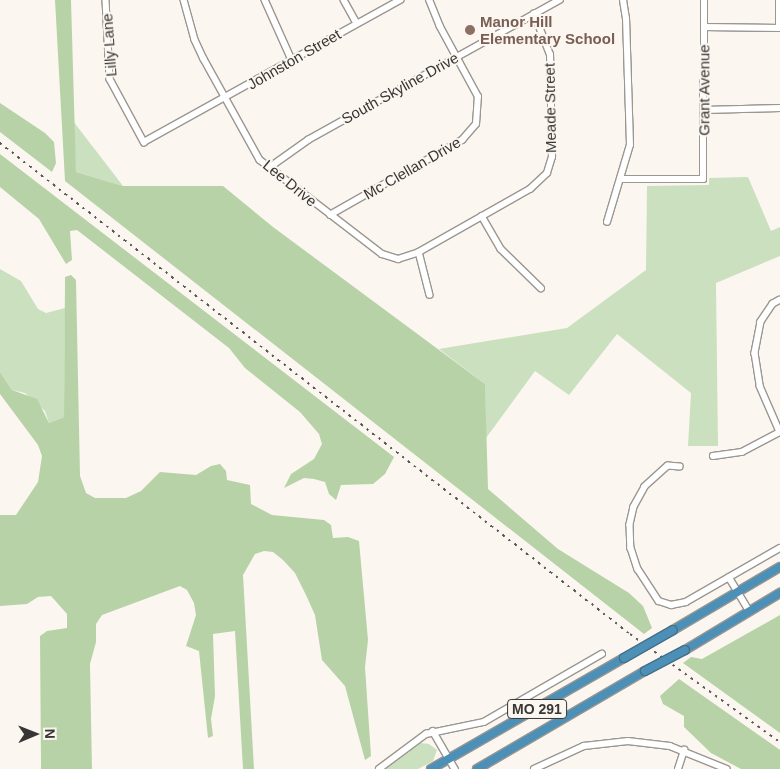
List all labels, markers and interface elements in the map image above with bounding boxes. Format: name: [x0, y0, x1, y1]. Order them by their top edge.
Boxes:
place label: Manor Hill Elementary School: [480, 12, 615, 47]
street label: Lilly Lane: [98, 13, 120, 77]
marker: Manor Hill Elementary School: [464, 24, 476, 36]
street label: Johnston Street: [244, 25, 344, 93]
street label: Grant Avenue: [695, 44, 713, 136]
street label: South Skyline Drive: [338, 48, 462, 128]
street label: Meade Street: [540, 63, 560, 153]
street label: Mc Clellan Drive: [360, 133, 464, 203]
street label: Lee Drive: [259, 156, 321, 210]
road number: MO 291: [507, 698, 567, 721]
north arrow: [10, 709, 60, 759]
text: N: [42, 729, 58, 739]

